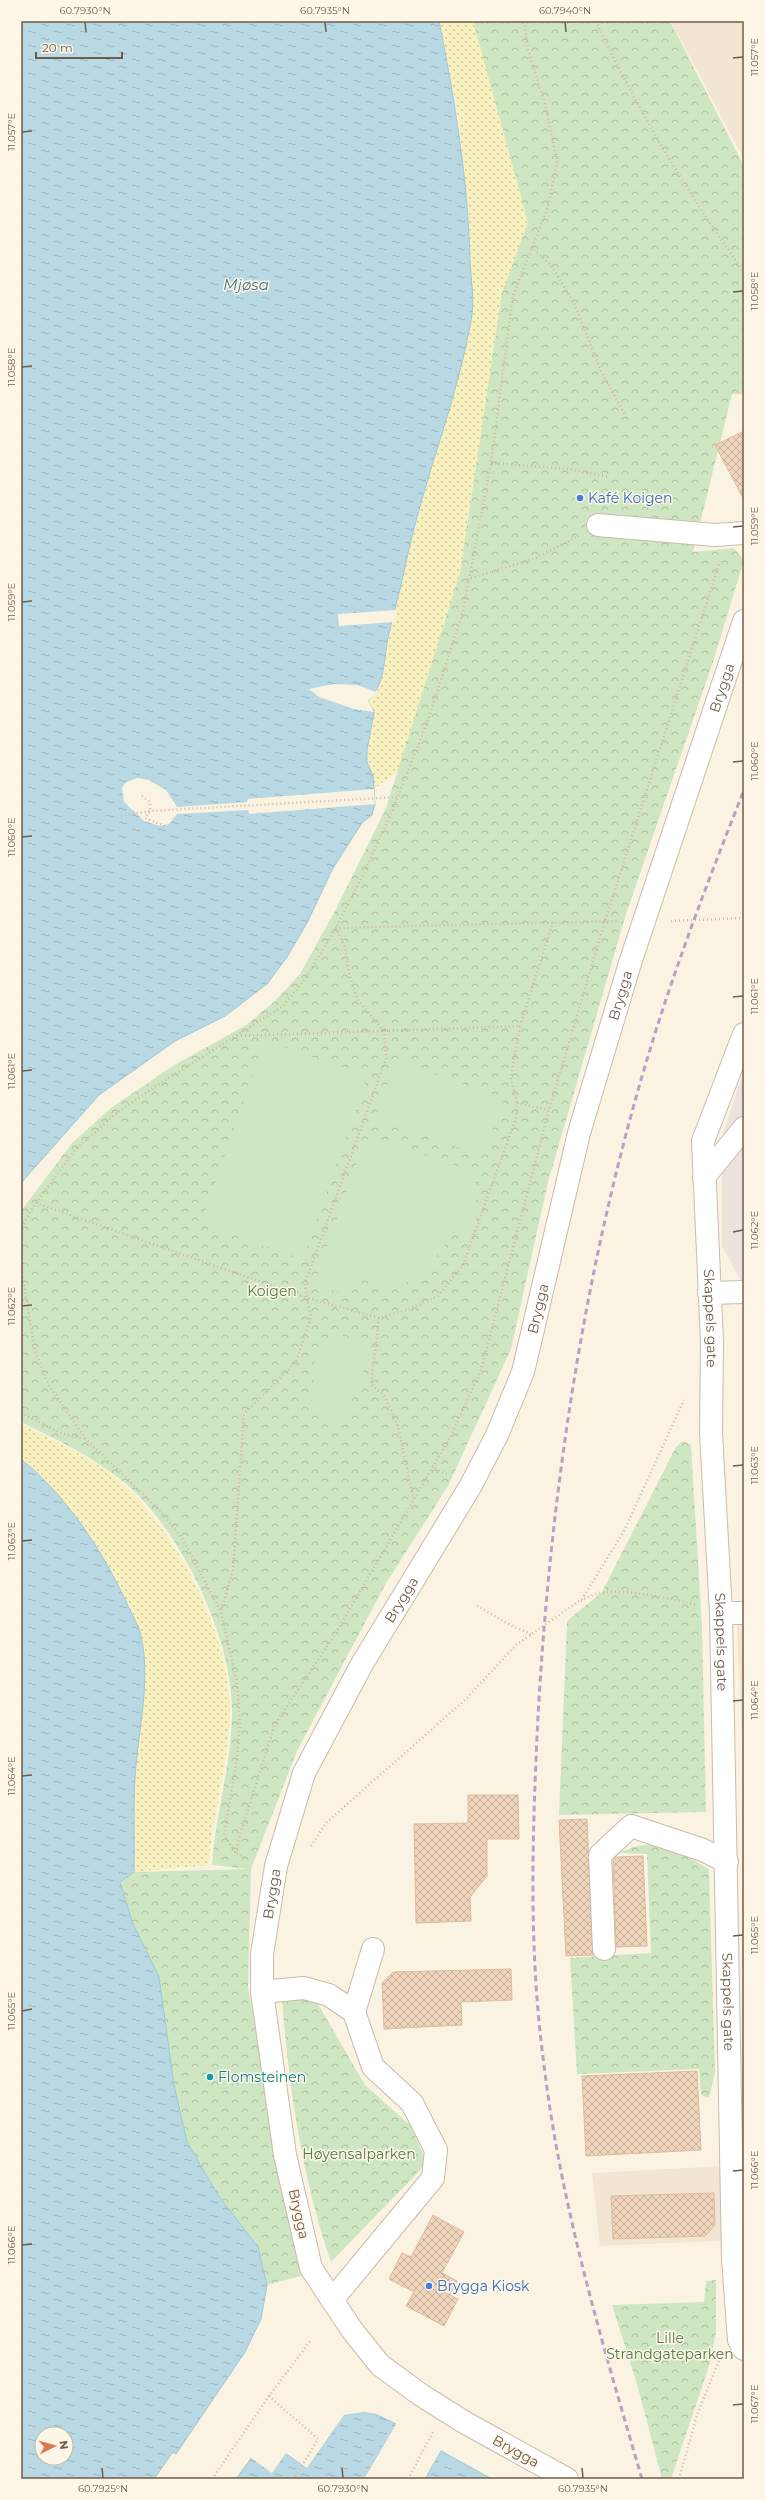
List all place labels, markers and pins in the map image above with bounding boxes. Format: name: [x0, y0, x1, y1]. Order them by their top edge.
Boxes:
place label: Kafé Koigen: [588, 489, 672, 507]
marker: Kafé Koigen: [575, 493, 585, 503]
place label: Flomsteinen: [218, 2068, 306, 2086]
marker: Flomsteinen: [205, 2072, 215, 2082]
place label: Brygga Kiosk: [437, 2277, 530, 2295]
marker: Brygga Kiosk: [424, 2281, 434, 2291]

